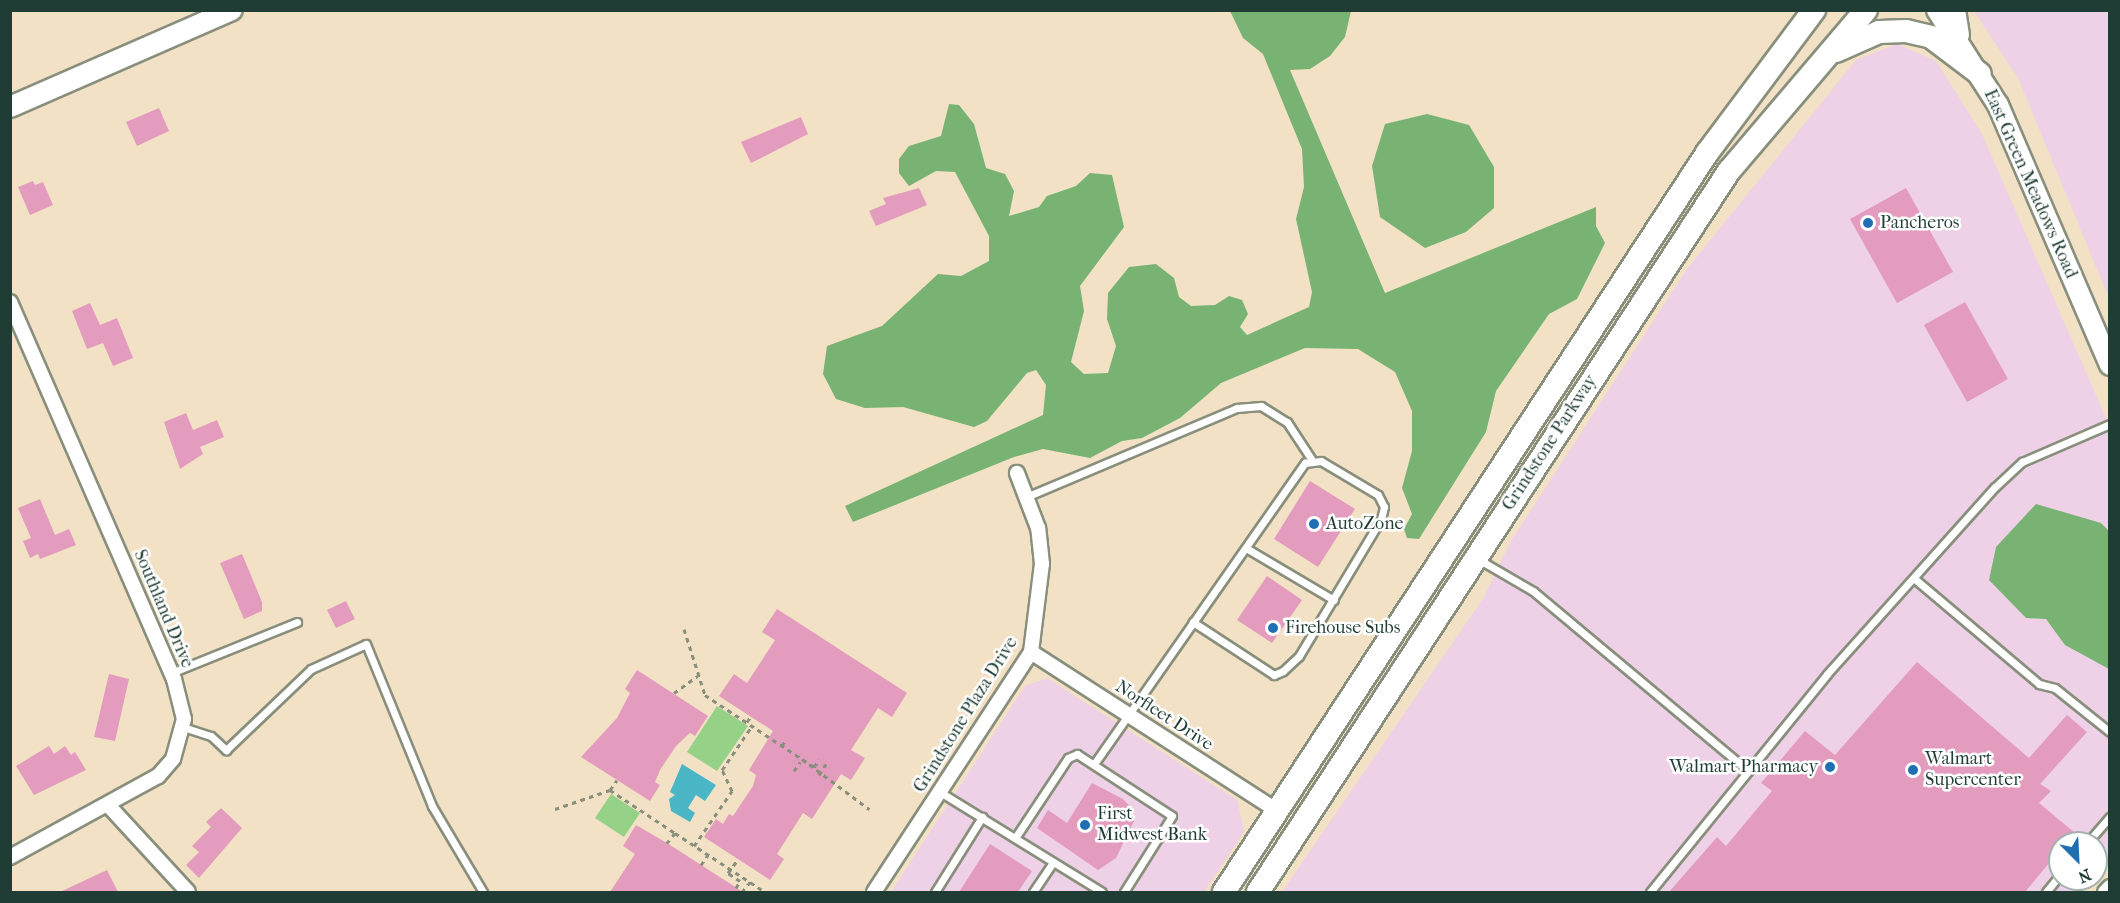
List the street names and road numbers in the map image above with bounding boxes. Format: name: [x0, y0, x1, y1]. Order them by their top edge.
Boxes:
street label: East Green Meadows Road: [1979, 86, 2081, 282]
street label: Grindstone Parkway: [1498, 371, 1602, 515]
street label: Southland Drive: [128, 547, 198, 671]
street label: Grindstone Plaza Drive: [909, 633, 1023, 797]
street label: Norfleet Drive: [1111, 676, 1217, 756]

